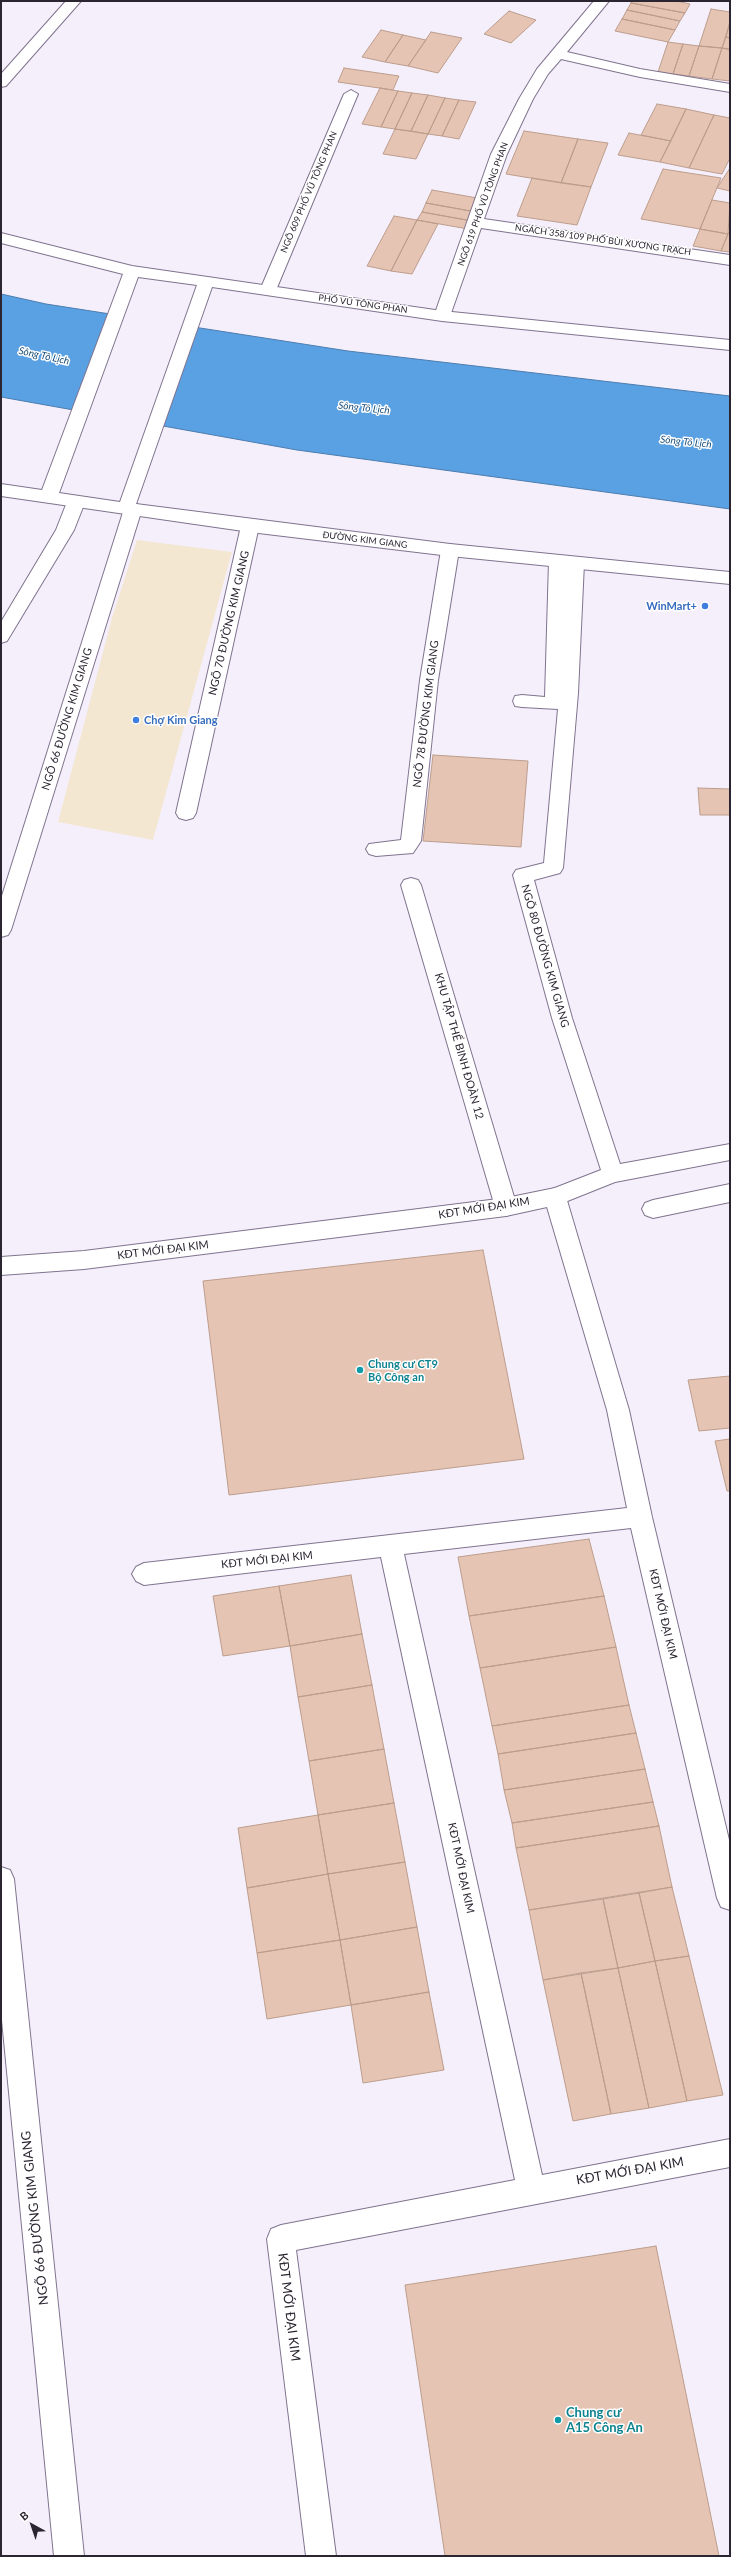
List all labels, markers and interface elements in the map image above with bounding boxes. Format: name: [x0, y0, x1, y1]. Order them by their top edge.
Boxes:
street label: NGÕ 609 PHỐ VŨ TÔNG PHAN: [278, 130, 340, 254]
street label: NGÕ 619 PHỐ VŨ TÔNG PHAN: [456, 141, 510, 267]
street label: NGÁCH 358/109 PHỐ BÙI XƯƠNG TRẠCH: [514, 222, 692, 258]
street label: PHỐ VŨ TÔNG PHAN: [318, 292, 408, 316]
water label: Sông Tô Lịch: [18, 345, 70, 367]
water label: Sông Tô Lịch: [338, 399, 390, 417]
water label: Sông Tô Lịch: [660, 433, 712, 451]
street label: ĐƯỜNG KIM GIANG: [322, 529, 408, 551]
street label: NGÕ 70 ĐƯỜNG KIM GIANG: [206, 549, 252, 697]
place label: WinMart+: [646, 599, 697, 613]
marker: WinMart+: [700, 601, 710, 611]
street label: NGÕ 78 ĐƯỜNG KIM GIANG: [410, 640, 442, 788]
street label: NGÕ 66 ĐƯỜNG KIM GIANG: [39, 646, 95, 792]
place label: Chợ Kim Giang: [144, 713, 218, 727]
marker: Chợ Kim Giang: [131, 715, 141, 725]
street label: NGÕ 80 ĐƯỜNG KIM GIANG: [518, 883, 572, 1029]
street label: KHU TẬP THỂ BINH ĐOÀN 12: [432, 971, 486, 1121]
street label: KĐT MỚI ĐẠI KIM: [437, 1194, 531, 1222]
street label: KĐT MỚI ĐẠI KIM: [116, 1238, 210, 1262]
place label: Chung cư CT9 Bộ Công an: [368, 1357, 438, 1383]
marker: Chung cư CT9 Bộ Công an: [355, 1365, 365, 1375]
street label: KĐT MỚI ĐẠI KIM: [220, 1549, 314, 1571]
street label: KĐT MỚI ĐẠI KIM: [646, 1568, 680, 1660]
street label: KĐT MỚI ĐẠI KIM: [445, 1821, 477, 1915]
street label: NGÕ 66 ĐƯỜNG KIM GIANG: [18, 2130, 52, 2306]
street label: KĐT MỚI ĐẠI KIM: [575, 2154, 685, 2188]
street label: KĐT MỚI ĐẠI KIM: [275, 2252, 303, 2362]
place label: Chung cư A15 Công An: [566, 2405, 643, 2436]
marker: Chung cư A15 Công An: [553, 2415, 563, 2425]
north arrow: [12, 2505, 52, 2545]
text: B: [17, 2508, 31, 2523]

